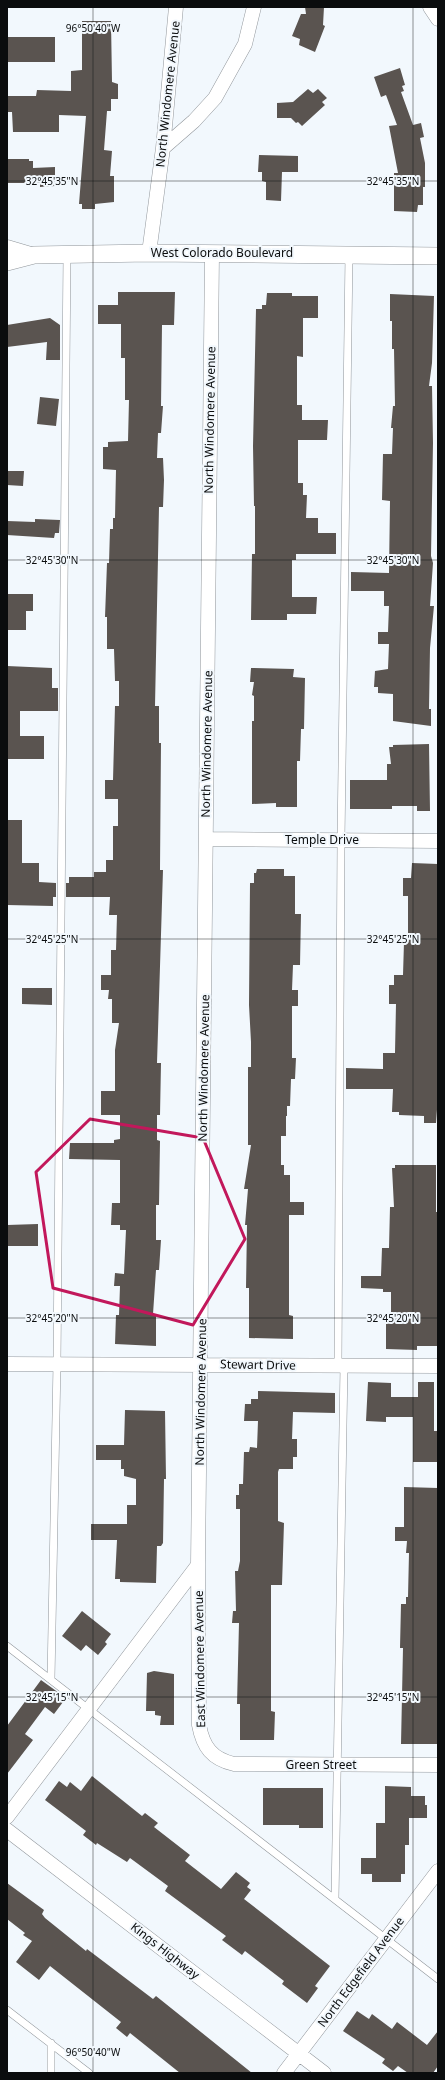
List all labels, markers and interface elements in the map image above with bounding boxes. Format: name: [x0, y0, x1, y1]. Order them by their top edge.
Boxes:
street label: North Windomere Avenue: [151, 20, 184, 168]
text: 96°50'40"W: [66, 21, 121, 35]
text: 32°45'35"N: [26, 174, 78, 188]
text: 32°45'35"N: [367, 174, 419, 188]
street label: West Colorado Boulevard: [151, 244, 293, 261]
street label: North Windomere Avenue: [200, 346, 219, 494]
text: 32°45'30"N: [26, 553, 78, 567]
text: 32°45'30"N: [367, 553, 419, 567]
street label: North Windomere Avenue: [197, 670, 216, 818]
street label: Temple Drive: [285, 831, 359, 848]
text: 32°45'25"N: [26, 932, 78, 946]
text: 32°45'25"N: [367, 932, 419, 946]
street label: North Windomere Avenue: [194, 994, 213, 1142]
text: 32°45'20"N: [26, 1311, 78, 1325]
text: 32°45'20"N: [367, 1311, 419, 1325]
street label: North Windomere Avenue: [191, 1318, 210, 1466]
street label: Stewart Drive: [220, 1355, 296, 1374]
street label: East Windomere Avenue: [190, 1590, 209, 1728]
text: 32°45'15"N: [26, 1690, 78, 1704]
text: 32°45'15"N: [367, 1690, 419, 1704]
street label: Green Street: [285, 1756, 357, 1773]
street label: North Edgefield Avenue: [313, 1913, 408, 2030]
street label: Kings Highway: [127, 1918, 204, 1983]
text: 96°50'40"W: [66, 2045, 121, 2059]

